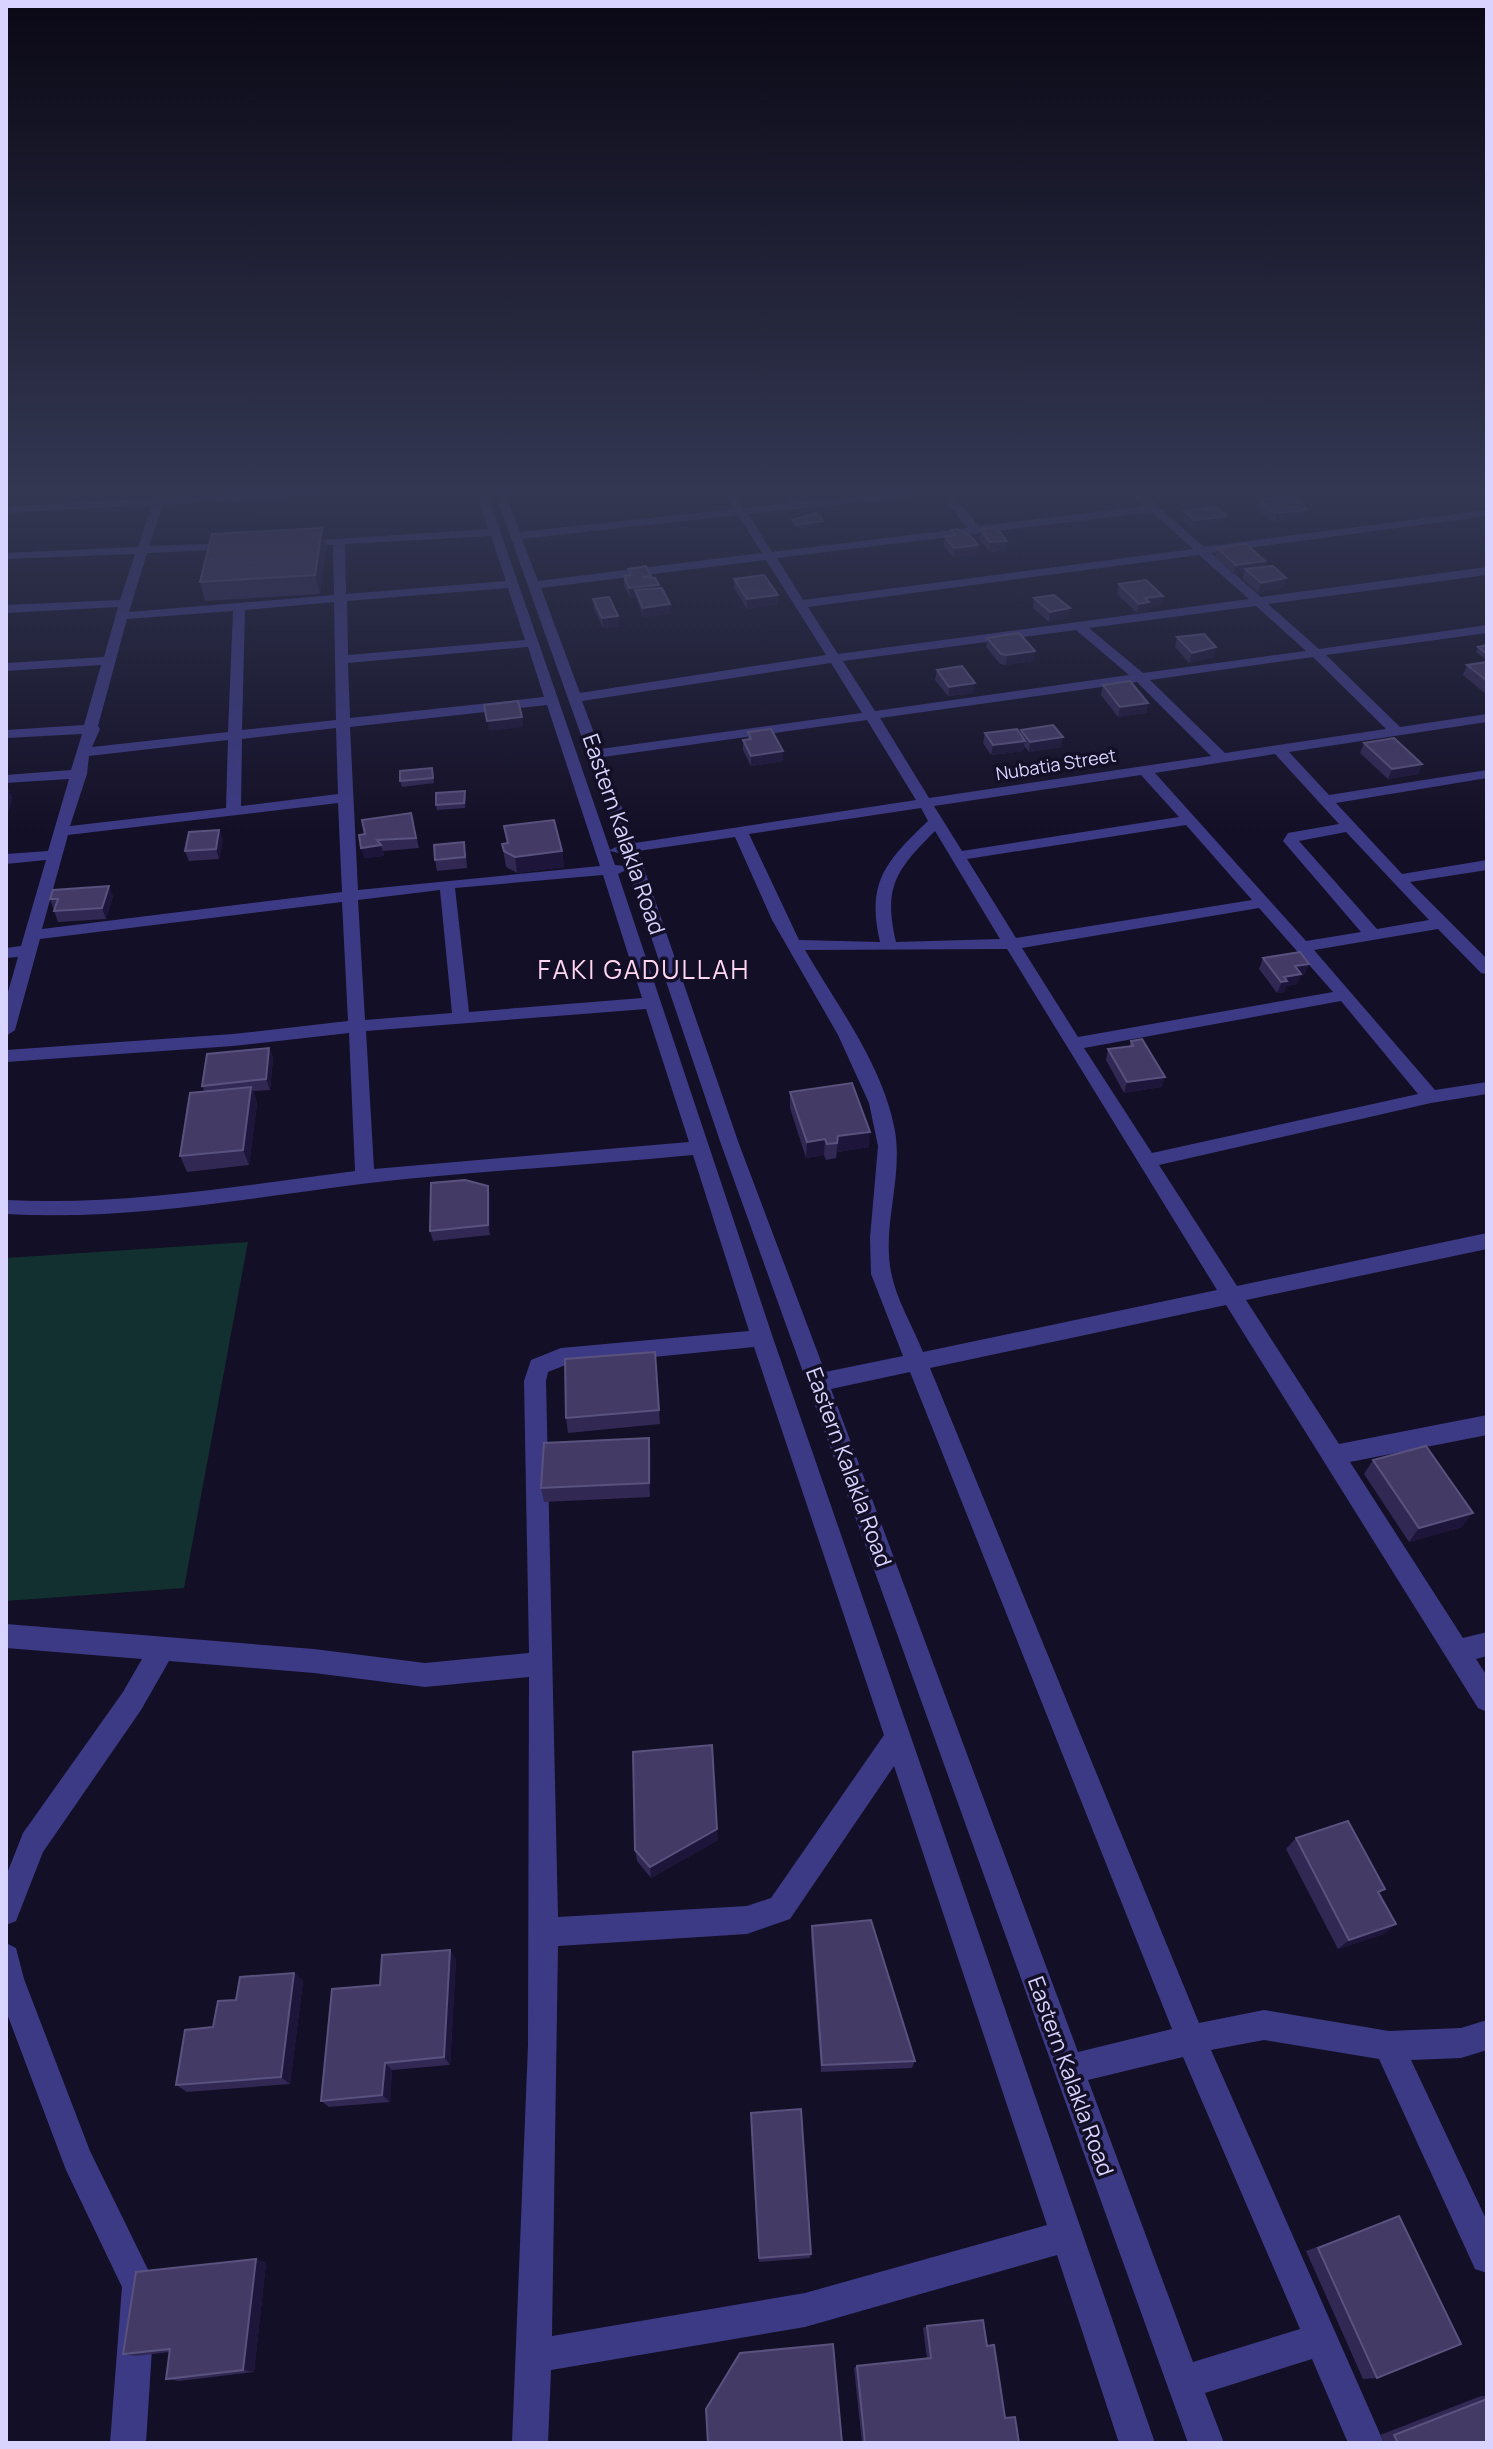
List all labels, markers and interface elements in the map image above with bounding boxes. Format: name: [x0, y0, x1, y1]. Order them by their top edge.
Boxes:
street label: Eastern Kalakla Road: [576, 730, 672, 938]
street label: Nubatia Street: [994, 743, 1118, 785]
district label: FAKI GADULLAH: [538, 951, 750, 987]
street label: Eastern Kalakla Road: [799, 1363, 899, 1571]
street label: Eastern Kalakla Road: [1021, 1972, 1121, 2180]

